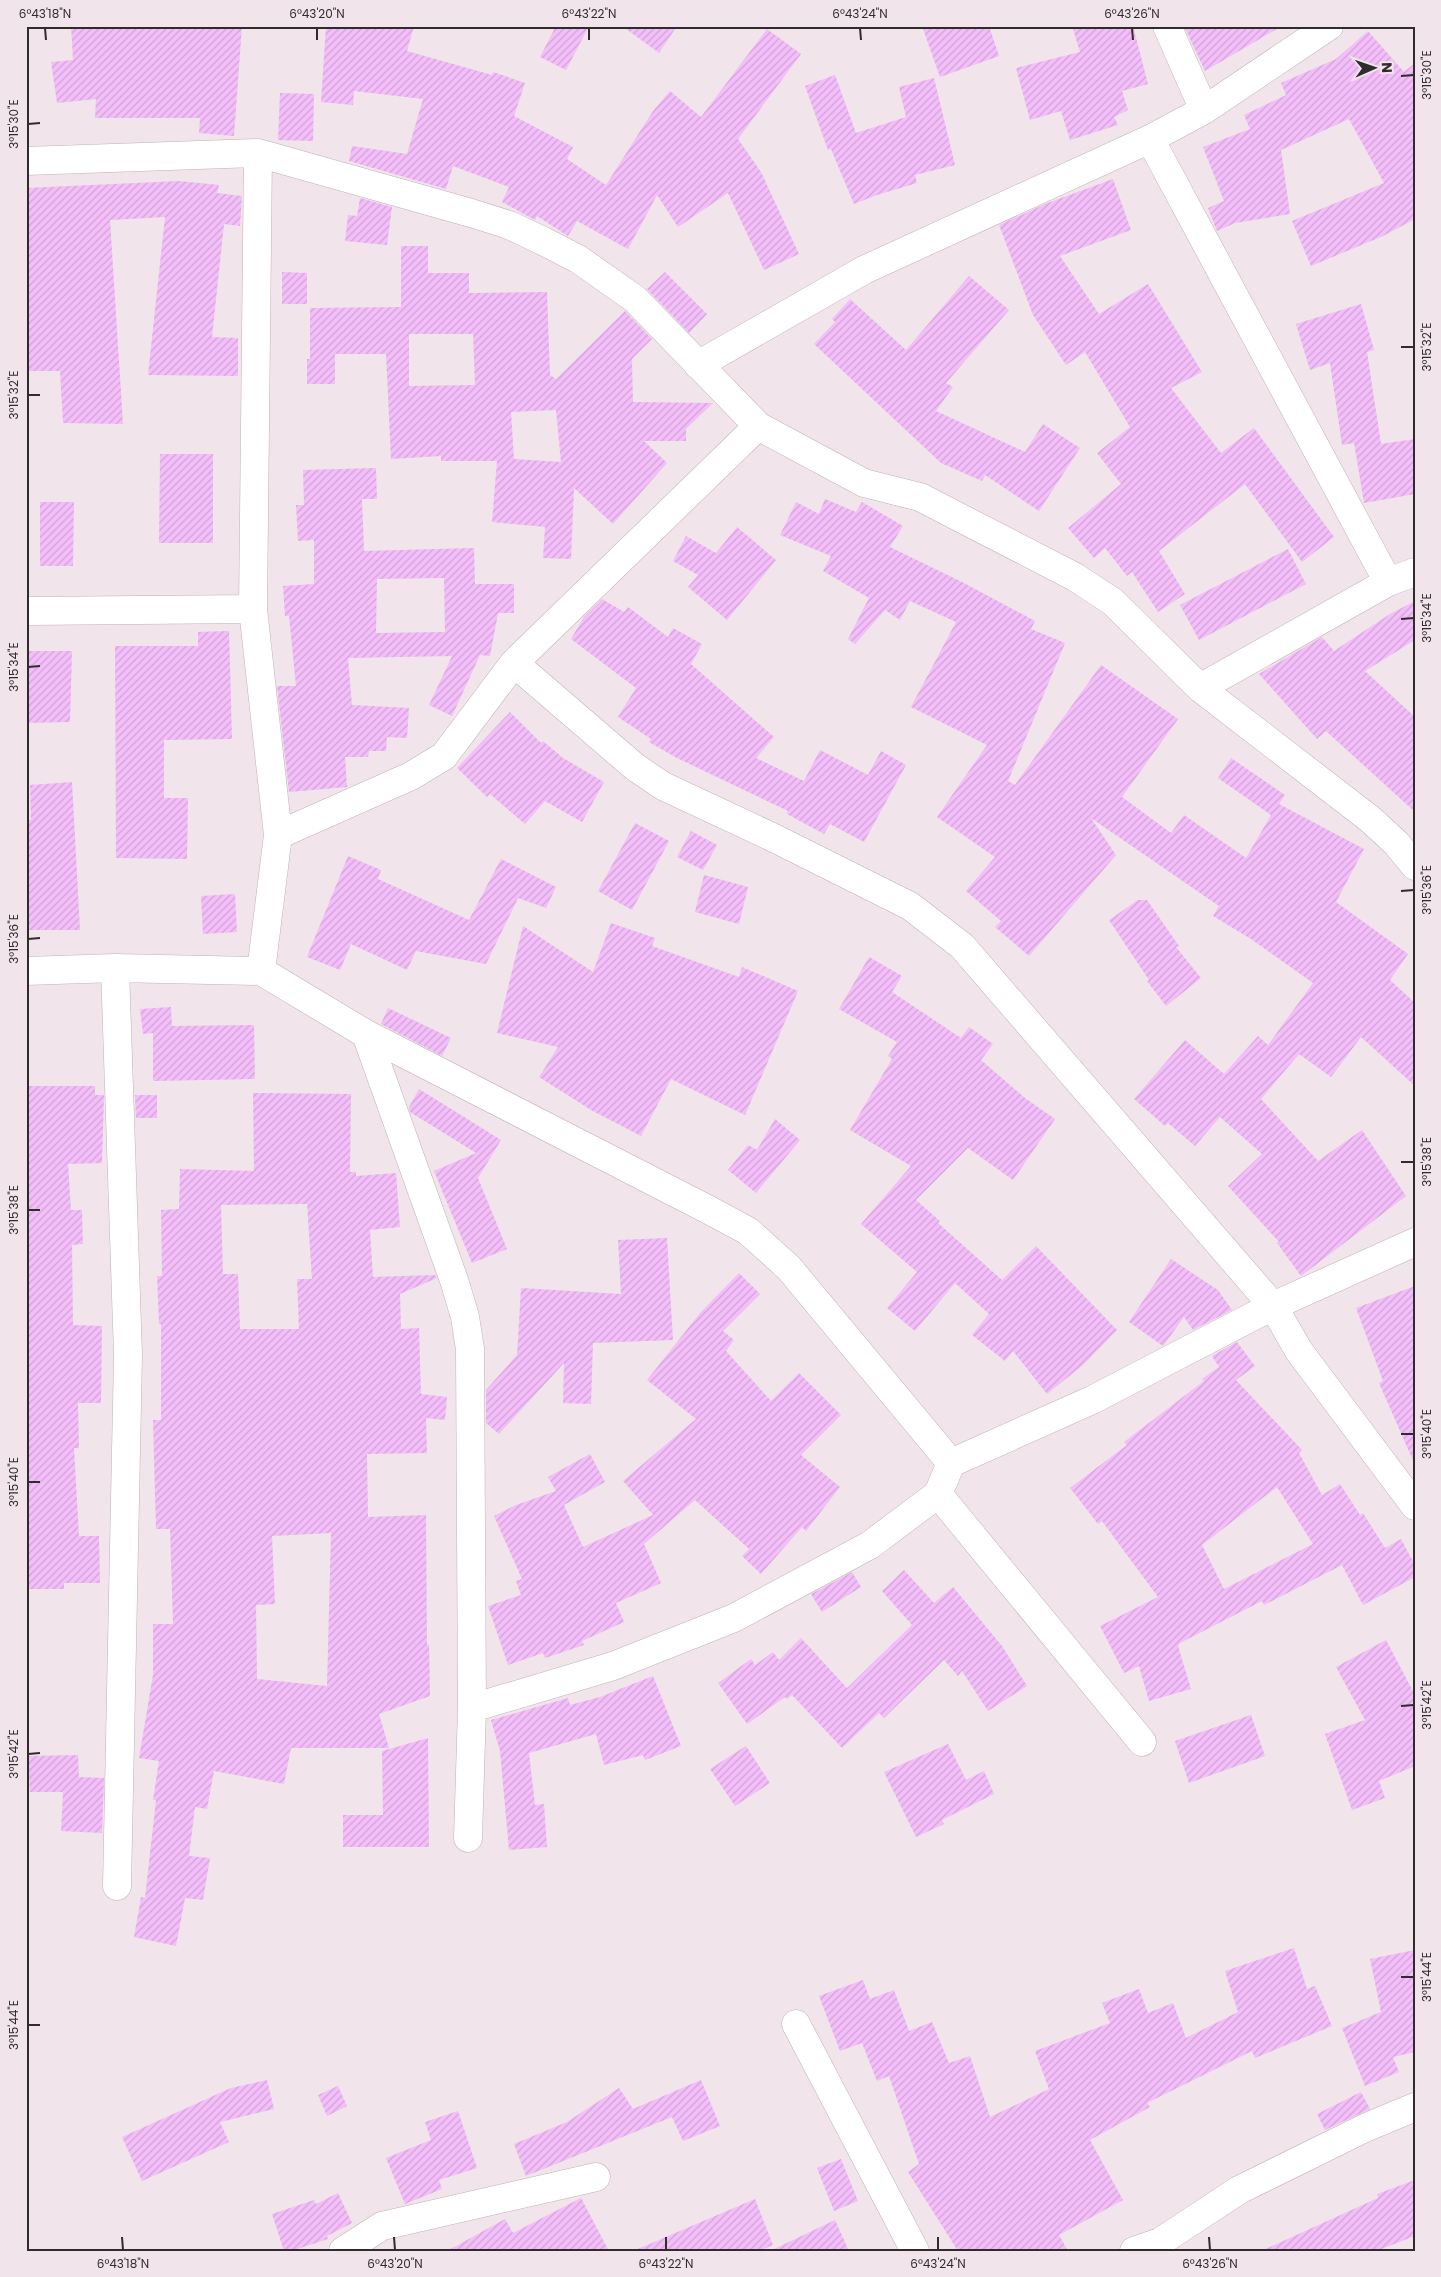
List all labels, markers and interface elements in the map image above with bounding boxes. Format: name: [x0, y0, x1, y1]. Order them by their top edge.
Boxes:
text: 6°43'18"N: [19, 5, 71, 22]
text: 6°43'20"N: [289, 5, 345, 22]
text: 6°43'22"N: [562, 5, 616, 22]
text: 6°43'24"N: [832, 5, 888, 22]
text: 6°43'26"N: [1104, 5, 1160, 22]
north arrow: [1348, 42, 1398, 92]
text: 3°15'30"E: [1418, 50, 1435, 100]
text: N: [1377, 62, 1397, 73]
text: 3°15'30"E: [5, 99, 22, 149]
text: 3°15'32"E: [1418, 323, 1435, 371]
text: 3°15'32"E: [5, 371, 22, 419]
text: 3°15'34"E: [1418, 593, 1435, 643]
text: 3°15'34"E: [5, 642, 22, 692]
text: 3°15'36"E: [1418, 865, 1435, 915]
text: 3°15'36"E: [5, 914, 22, 964]
text: 3°15'38"E: [1418, 1137, 1435, 1187]
text: 3°15'38"E: [5, 1185, 22, 1235]
text: 3°15'40"E: [1418, 1409, 1435, 1459]
text: 3°15'40"E: [5, 1457, 22, 1507]
text: 3°15'42"E: [1418, 1680, 1435, 1730]
text: 3°15'42"E: [5, 1729, 22, 1779]
text: 3°15'44"E: [1418, 1952, 1435, 2002]
text: 3°15'44"E: [5, 2000, 22, 2050]
text: 6°43'18"N: [97, 2255, 149, 2272]
text: 6°43'20"N: [367, 2255, 423, 2272]
text: 6°43'22"N: [639, 2255, 693, 2272]
text: 6°43'24"N: [910, 2255, 966, 2272]
text: 6°43'26"N: [1182, 2255, 1238, 2272]

